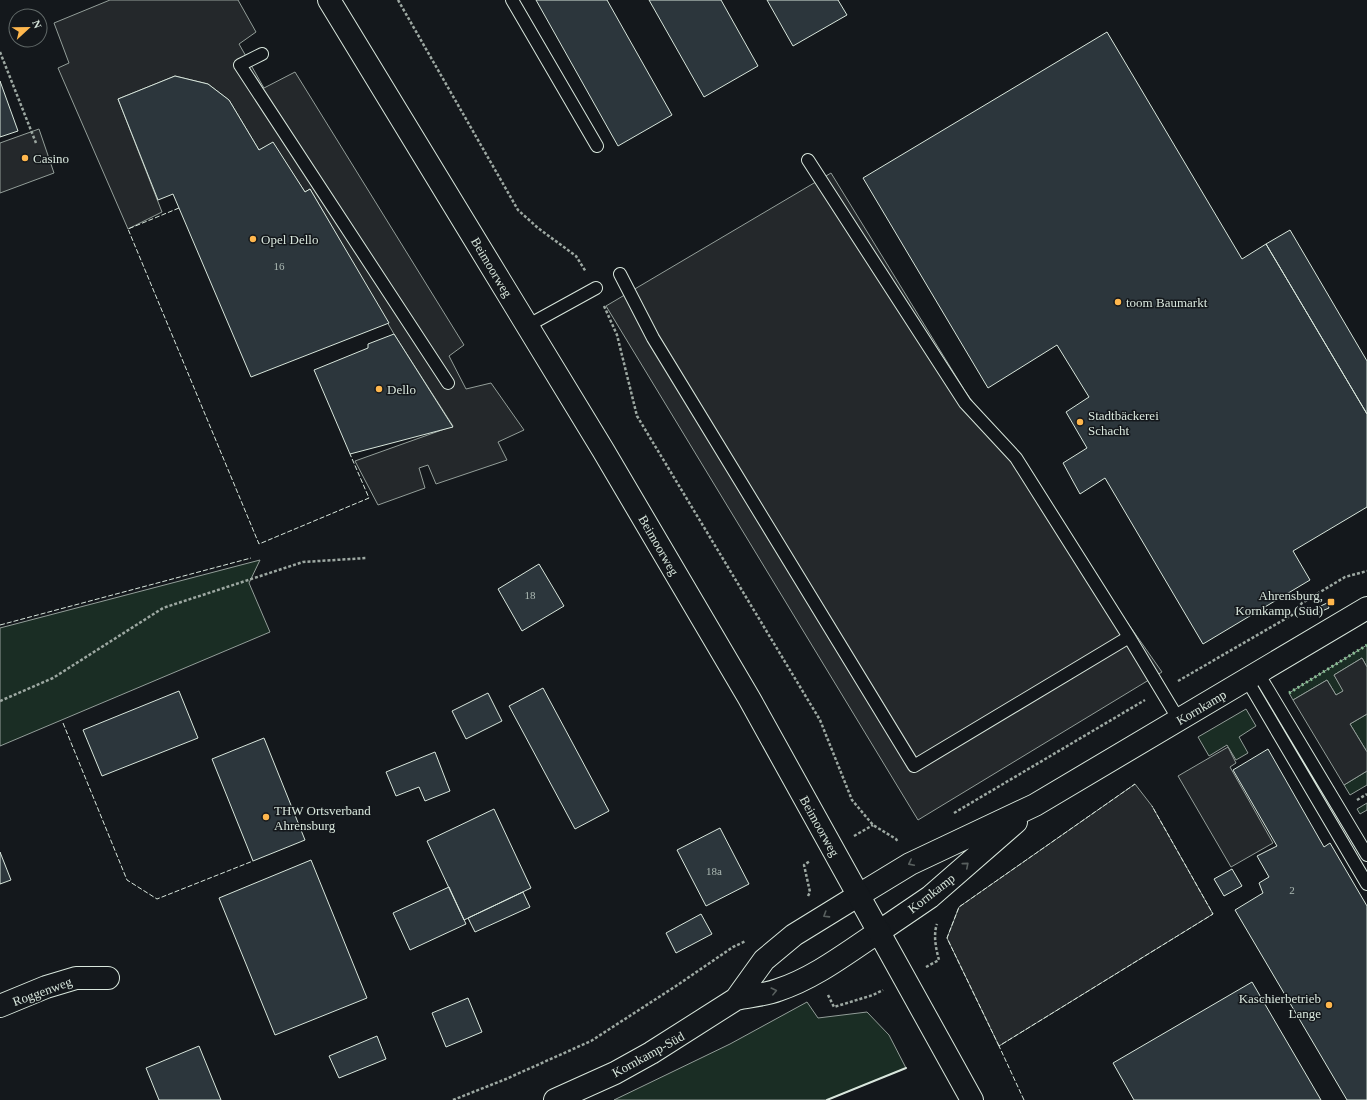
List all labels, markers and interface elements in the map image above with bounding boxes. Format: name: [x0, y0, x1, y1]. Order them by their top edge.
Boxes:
north arrow: [8, 8, 48, 48]
text: N: [30, 18, 44, 30]
place label: Casino: [33, 151, 69, 166]
marker: Casino: [20, 153, 30, 163]
place label: Opel Dello: [261, 232, 318, 247]
marker: Opel Dello: [248, 234, 258, 244]
street label: Beimoorweg: [468, 235, 516, 300]
house number: 16: [274, 260, 285, 272]
place label: toom Baumarkt: [1126, 295, 1208, 310]
marker: toom Baumarkt: [1113, 297, 1123, 307]
place label: Dello: [387, 382, 416, 397]
marker: Dello: [374, 384, 384, 394]
place label: Stadtbäckerei Schacht: [1088, 408, 1159, 438]
marker: Stadtbäckerei Schacht: [1075, 417, 1085, 427]
street label: Beimoorweg: [635, 512, 682, 579]
place label: Ahrensburg, Kornkamp (Süd): [1235, 588, 1323, 618]
house number: 18: [525, 589, 536, 601]
marker: Ahrensburg, Kornkamp (Süd): [1326, 597, 1336, 607]
street label: Kornkamp: [1174, 687, 1229, 728]
street label: Beimoorweg: [797, 793, 843, 860]
place label: THW Ortsverband Ahrensburg: [274, 803, 371, 833]
marker: THW Ortsverband Ahrensburg: [261, 812, 271, 822]
one-way arrow: [908, 859, 916, 866]
one-way arrow: [962, 863, 969, 870]
house number: 18a: [706, 865, 722, 877]
street label: Kornkamp: [905, 870, 958, 916]
house number: 2: [1289, 884, 1295, 896]
one-way arrow: [823, 911, 830, 918]
street label: Roggenweg: [10, 974, 74, 1009]
one-way arrow: [770, 987, 777, 996]
place label: Kaschierbetrieb Lange: [1239, 991, 1321, 1021]
marker: Kaschierbetrieb Lange: [1324, 1000, 1334, 1010]
street label: Kornkamp-Süd: [610, 1028, 687, 1080]

